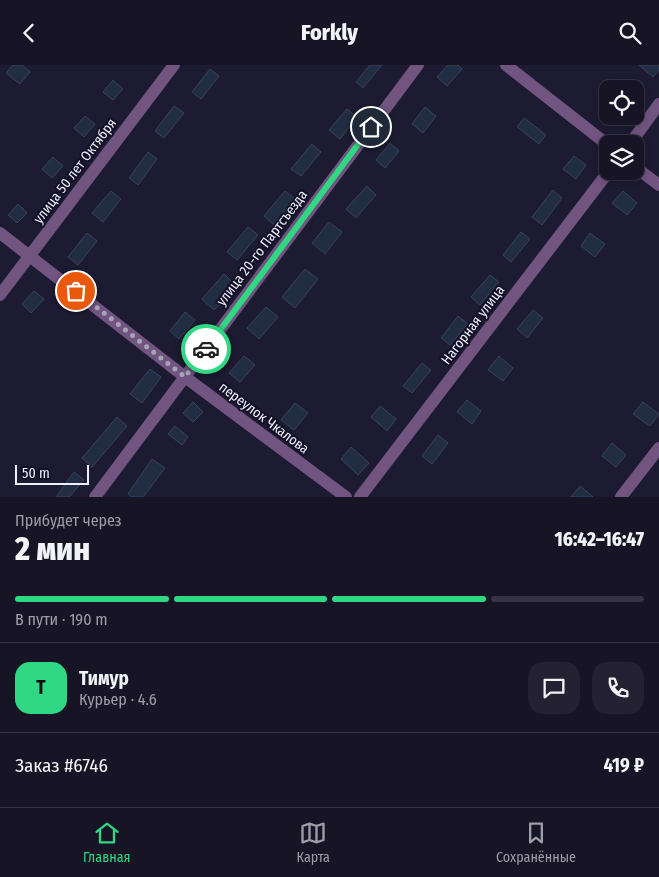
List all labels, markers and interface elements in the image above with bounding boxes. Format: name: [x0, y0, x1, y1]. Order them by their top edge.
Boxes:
icon: back: [15, 19, 43, 47]
text: Forkly: [301, 19, 358, 46]
icon: search: [616, 19, 644, 47]
map controls: [599, 80, 644, 180]
button: locate: [599, 80, 644, 125]
pin: [350, 106, 392, 148]
icon: home: [357, 113, 385, 141]
street label: улица 50 лет Октября: [30, 115, 120, 227]
button: layers: [599, 135, 644, 180]
street label: улица 20-го Партсъезда: [213, 187, 311, 309]
pin: [55, 270, 97, 312]
icon: bag: [62, 277, 90, 305]
street label: Нагорная улица: [438, 282, 508, 368]
courier: [181, 324, 231, 374]
icon: car: [192, 335, 220, 363]
street label: переулок Чкалова: [216, 379, 312, 457]
scale bar: [15, 462, 89, 485]
text: 50 m: [22, 465, 50, 482]
text: Прибудет через: [15, 511, 122, 530]
text: 16:42–16:47: [555, 528, 644, 551]
text: 2 мин: [15, 530, 90, 568]
text: В пути · 190 m: [15, 610, 108, 629]
button: chat: [528, 662, 580, 714]
button: phone: [592, 662, 644, 714]
text: Тимур: [79, 667, 129, 690]
text: Т: [36, 676, 46, 699]
text: Курьер · 4.6: [79, 690, 157, 709]
text: Заказ #6746: [15, 754, 108, 777]
text: 419 ₽: [603, 754, 644, 777]
tab: Главная: [83, 819, 130, 866]
tab: Карта: [297, 819, 330, 866]
tab: Сохранённые: [496, 819, 576, 866]

